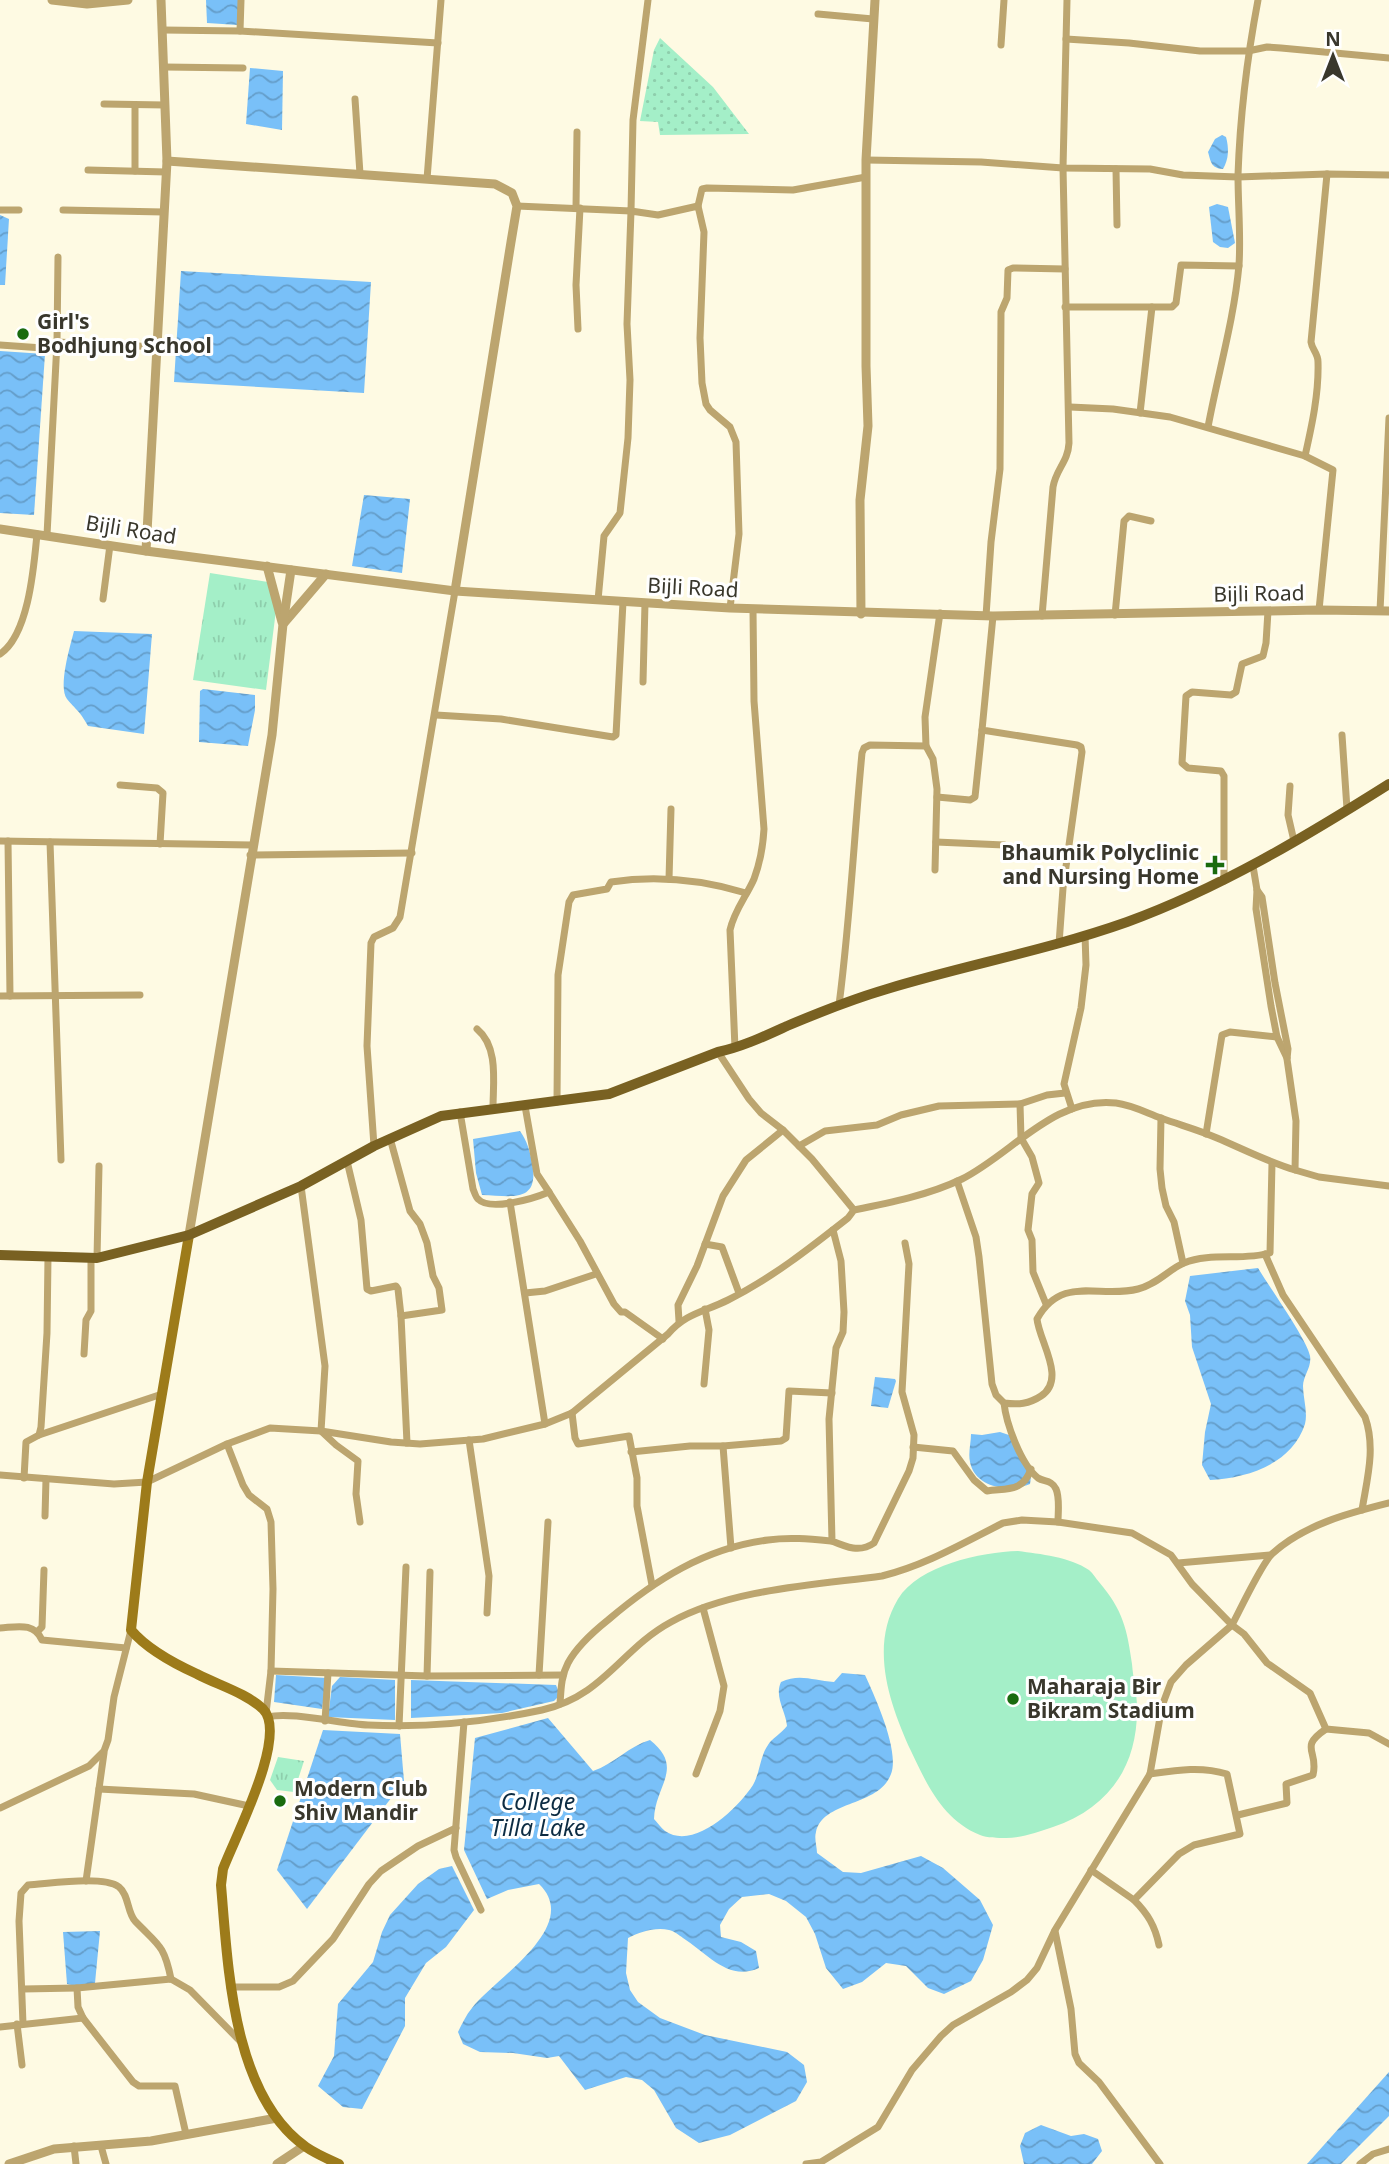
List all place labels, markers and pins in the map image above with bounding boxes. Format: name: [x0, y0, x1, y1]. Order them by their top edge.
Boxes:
place label: Girl's Bodhjung School: [37, 307, 212, 359]
marker: Girl's Bodhjung School: [15, 326, 31, 342]
place label: Bhaumik Polyclinic and Nursing Home: [1001, 838, 1199, 890]
marker: Bhaumik Polyclinic and Nursing Home: [1205, 855, 1225, 875]
place label: Maharaja Bir Bikram Stadium: [1027, 1672, 1195, 1724]
marker: Maharaja Bir Bikram Stadium: [1005, 1691, 1021, 1707]
place label: Modern Club Shiv Mandir: [294, 1774, 428, 1826]
marker: Modern Club Shiv Mandir: [272, 1793, 288, 1809]

